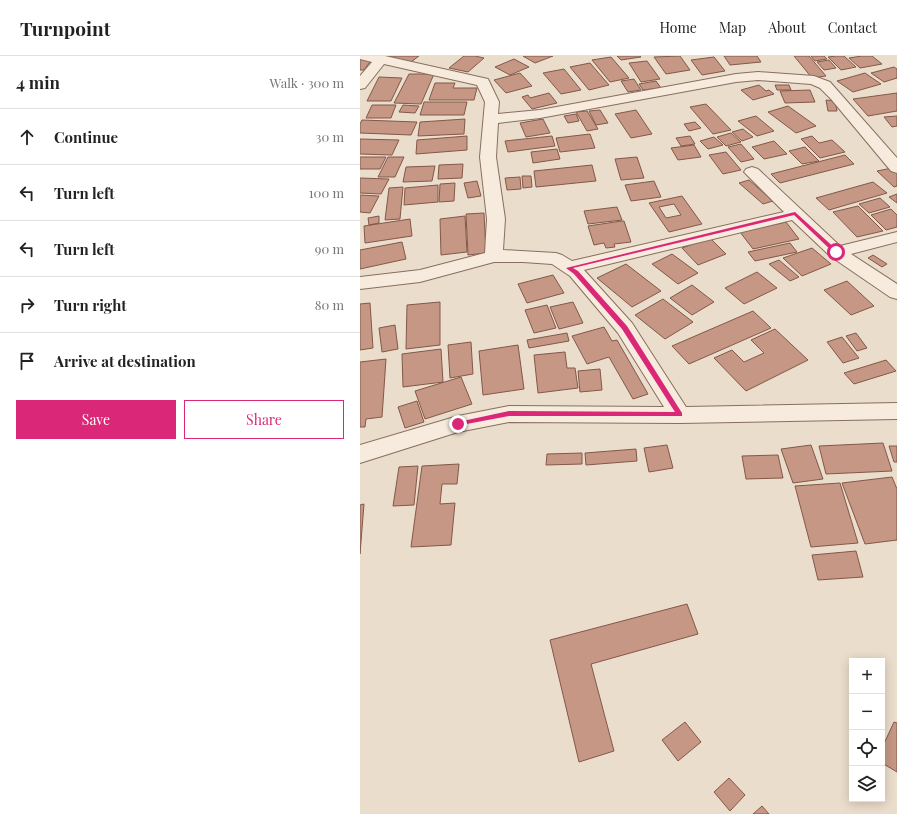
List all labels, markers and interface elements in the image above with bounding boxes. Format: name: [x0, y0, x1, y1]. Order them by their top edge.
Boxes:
text: Turnpoint: [20, 15, 110, 41]
text: Home: [659, 18, 697, 37]
text: Map: [719, 18, 746, 37]
text: About: [768, 18, 806, 37]
text: Contact: [828, 18, 877, 37]
text: 4 min: [16, 71, 60, 93]
text: Walk · 300 m: [270, 74, 344, 91]
icon: ahead: [16, 126, 38, 148]
text: Continue: [54, 127, 118, 147]
text: 30 m: [316, 128, 344, 145]
icon: left: [16, 182, 38, 204]
text: Turn left: [54, 183, 115, 203]
text: 100 m: [309, 184, 344, 201]
icon: left: [16, 238, 38, 260]
text: Turn left: [54, 239, 115, 259]
text: 90 m: [315, 240, 344, 257]
route start: [827, 243, 845, 261]
icon: right: [16, 294, 38, 316]
text: Turn right: [54, 295, 127, 315]
text: 80 m: [315, 296, 344, 313]
icon: arrive: [16, 350, 38, 372]
text: Arrive at destination: [54, 351, 196, 371]
button: Save: [16, 400, 176, 439]
button: Share: [184, 400, 344, 439]
route end: [449, 415, 467, 433]
map controls: [849, 658, 885, 802]
button: +: [849, 658, 885, 694]
button: −: [849, 694, 885, 730]
button: locate: [849, 730, 885, 766]
button: layers: [849, 766, 885, 802]

